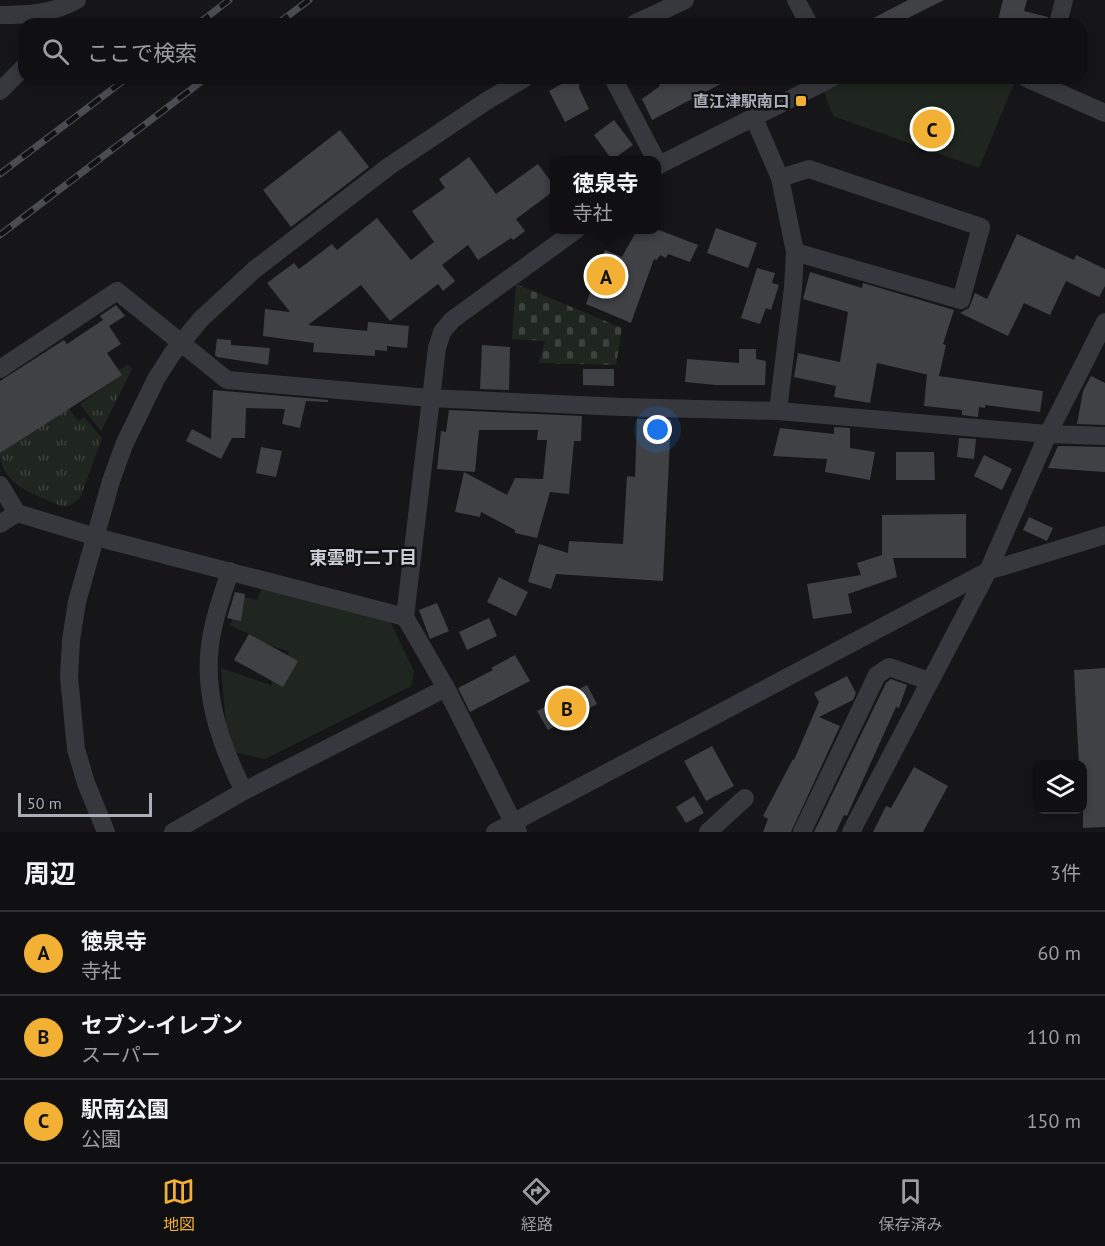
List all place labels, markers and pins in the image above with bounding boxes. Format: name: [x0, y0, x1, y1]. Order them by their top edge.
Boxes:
place label: 直江津駅南口: [693, 91, 789, 111]
marker: 直江津駅南口: [794, 94, 808, 108]
pin: C: [912, 106, 952, 152]
pin: A: [586, 254, 626, 298]
pin: B: [548, 686, 586, 730]

